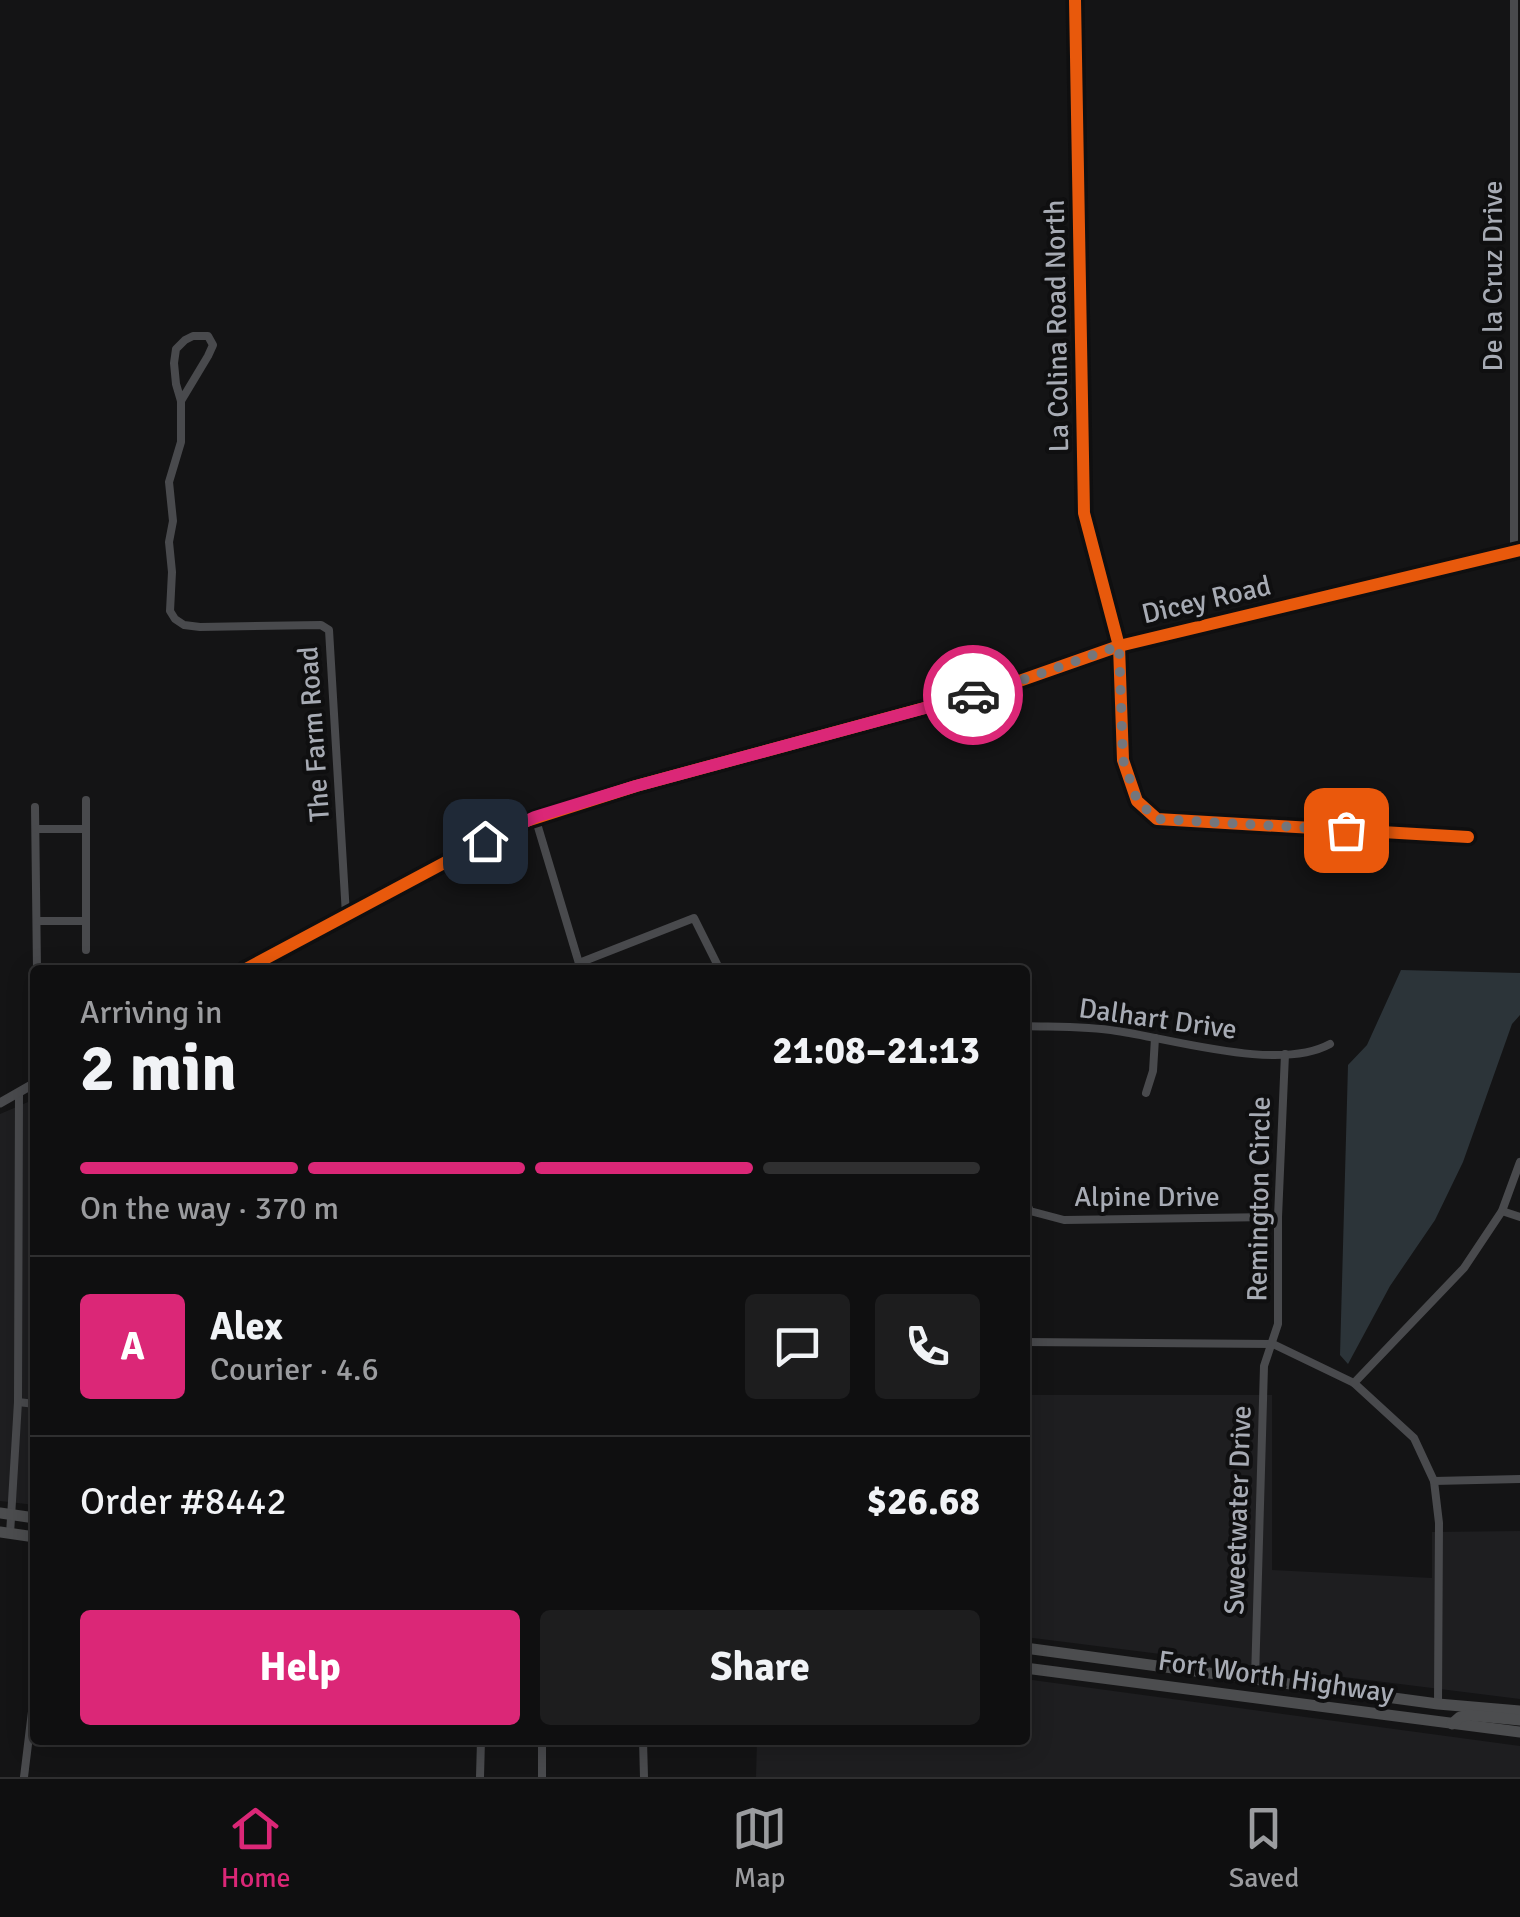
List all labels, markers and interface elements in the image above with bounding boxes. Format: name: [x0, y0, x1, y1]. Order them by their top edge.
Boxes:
street label: De la Cruz Drive: [1476, 181, 1510, 371]
street label: La Colina Road North: [1038, 199, 1076, 453]
street label: Dicey Road: [1138, 569, 1274, 631]
street label: The Farm Road: [291, 645, 337, 823]
courier: [923, 645, 1023, 745]
icon: car: [946, 668, 1001, 723]
pin: [1304, 788, 1389, 873]
pin: [443, 799, 528, 884]
icon: bag: [1319, 803, 1374, 858]
icon: home: [458, 814, 513, 869]
street label: Dalhart Drive: [1077, 991, 1239, 1047]
text: Arriving in: [80, 993, 222, 1032]
text: 21:08–21:13: [772, 1027, 980, 1074]
text: 2 min: [80, 1029, 237, 1109]
street label: Remington Circle: [1240, 1096, 1278, 1302]
street label: Alpine Drive: [1074, 1180, 1220, 1214]
text: On the way · 370 m: [80, 1189, 339, 1228]
button: chat: [745, 1294, 850, 1399]
button: phone: [875, 1294, 980, 1399]
text: Alex: [210, 1303, 283, 1350]
text: A: [120, 1323, 145, 1370]
text: Courier · 4.6: [210, 1350, 379, 1389]
street label: Sweetwater Drive: [1217, 1405, 1259, 1615]
text: Order #8442: [80, 1478, 287, 1525]
text: $26.68: [867, 1478, 980, 1525]
button: Help: [80, 1610, 520, 1725]
button: Share: [540, 1610, 980, 1725]
street label: Fort Worth Highway: [1156, 1644, 1396, 1710]
tab: Home: [221, 1801, 291, 1895]
tab: Map: [732, 1801, 787, 1895]
tab: Saved: [1229, 1801, 1299, 1895]

